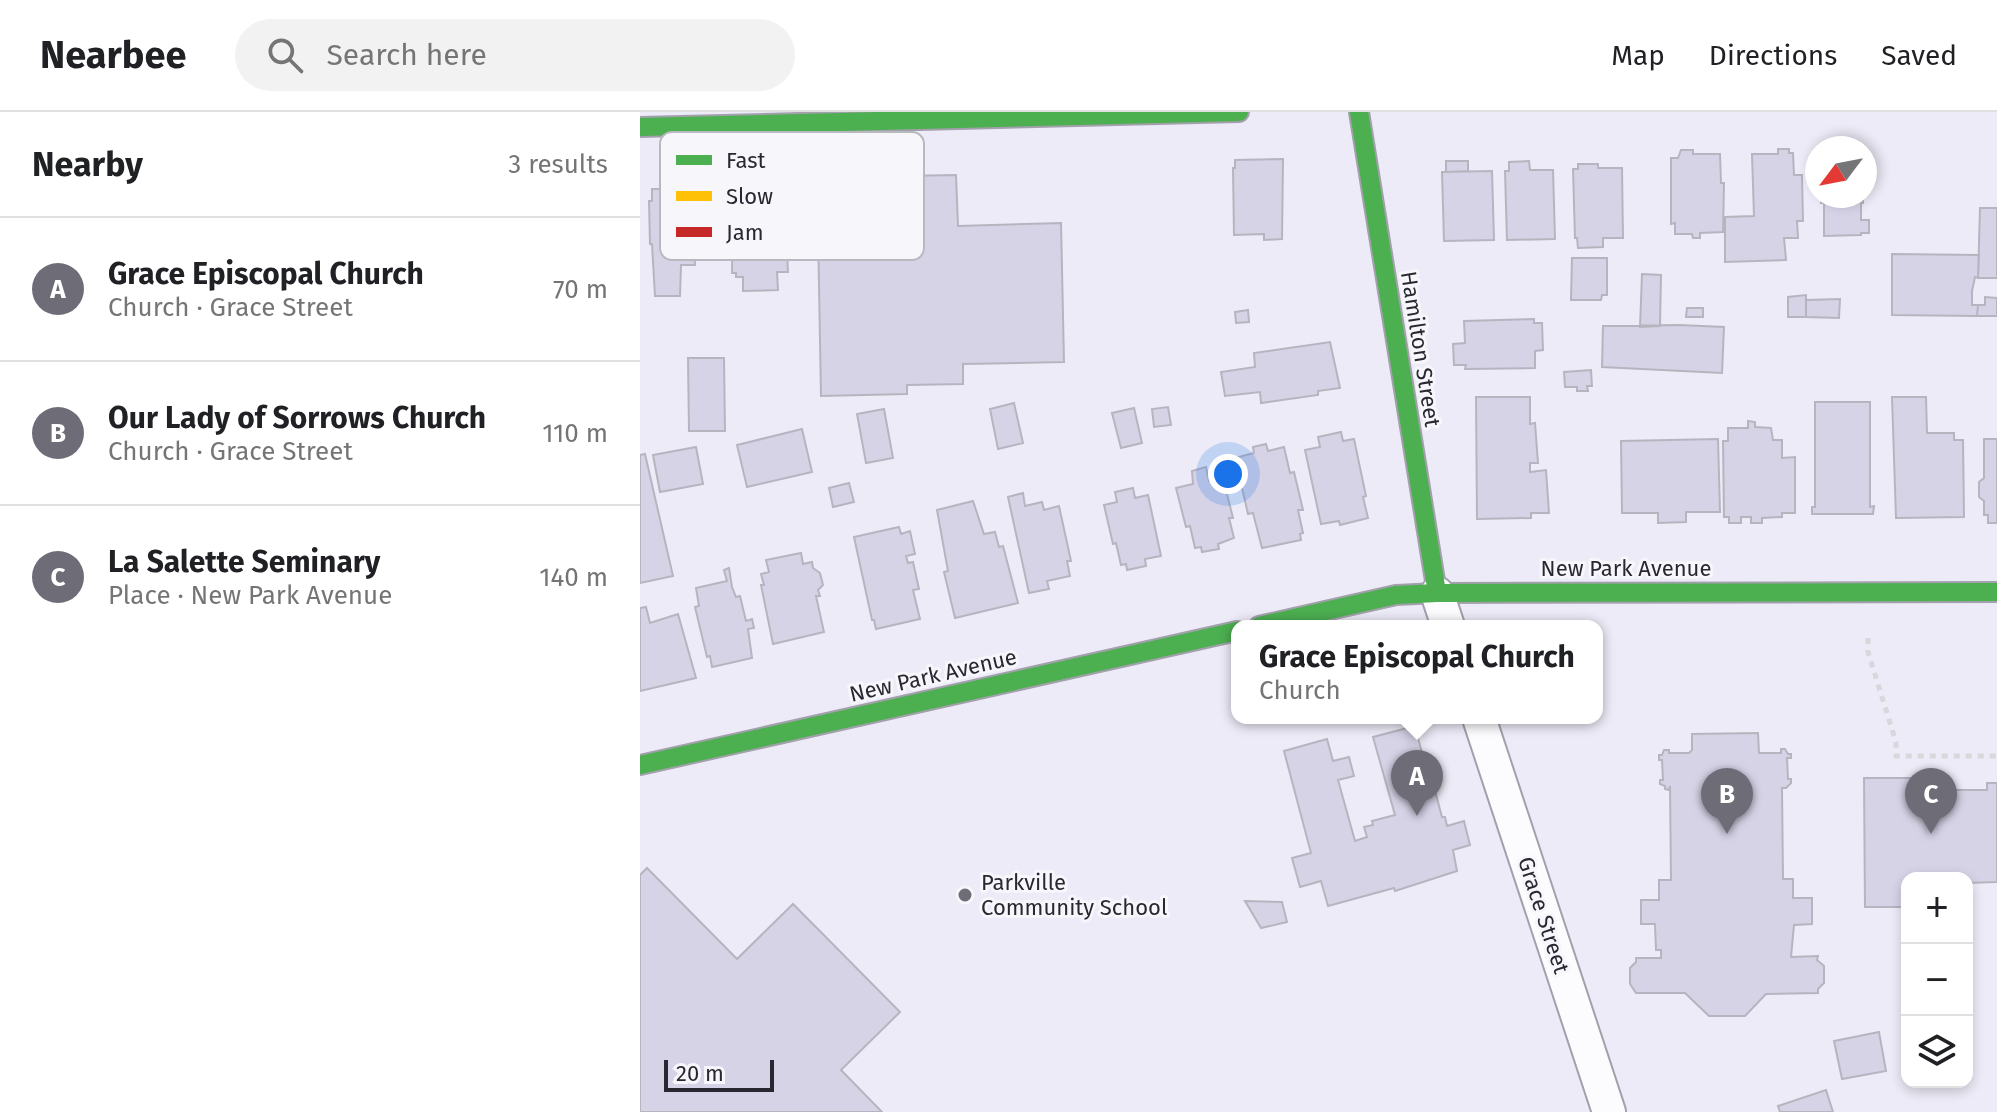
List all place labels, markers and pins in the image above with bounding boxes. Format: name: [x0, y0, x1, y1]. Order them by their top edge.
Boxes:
pin: A: [1391, 750, 1443, 816]
pin: B: [1701, 768, 1753, 834]
pin: C: [1905, 768, 1957, 834]
place label: Parkville Community School: [981, 869, 1167, 921]
marker: Parkville Community School: [956, 886, 974, 904]

